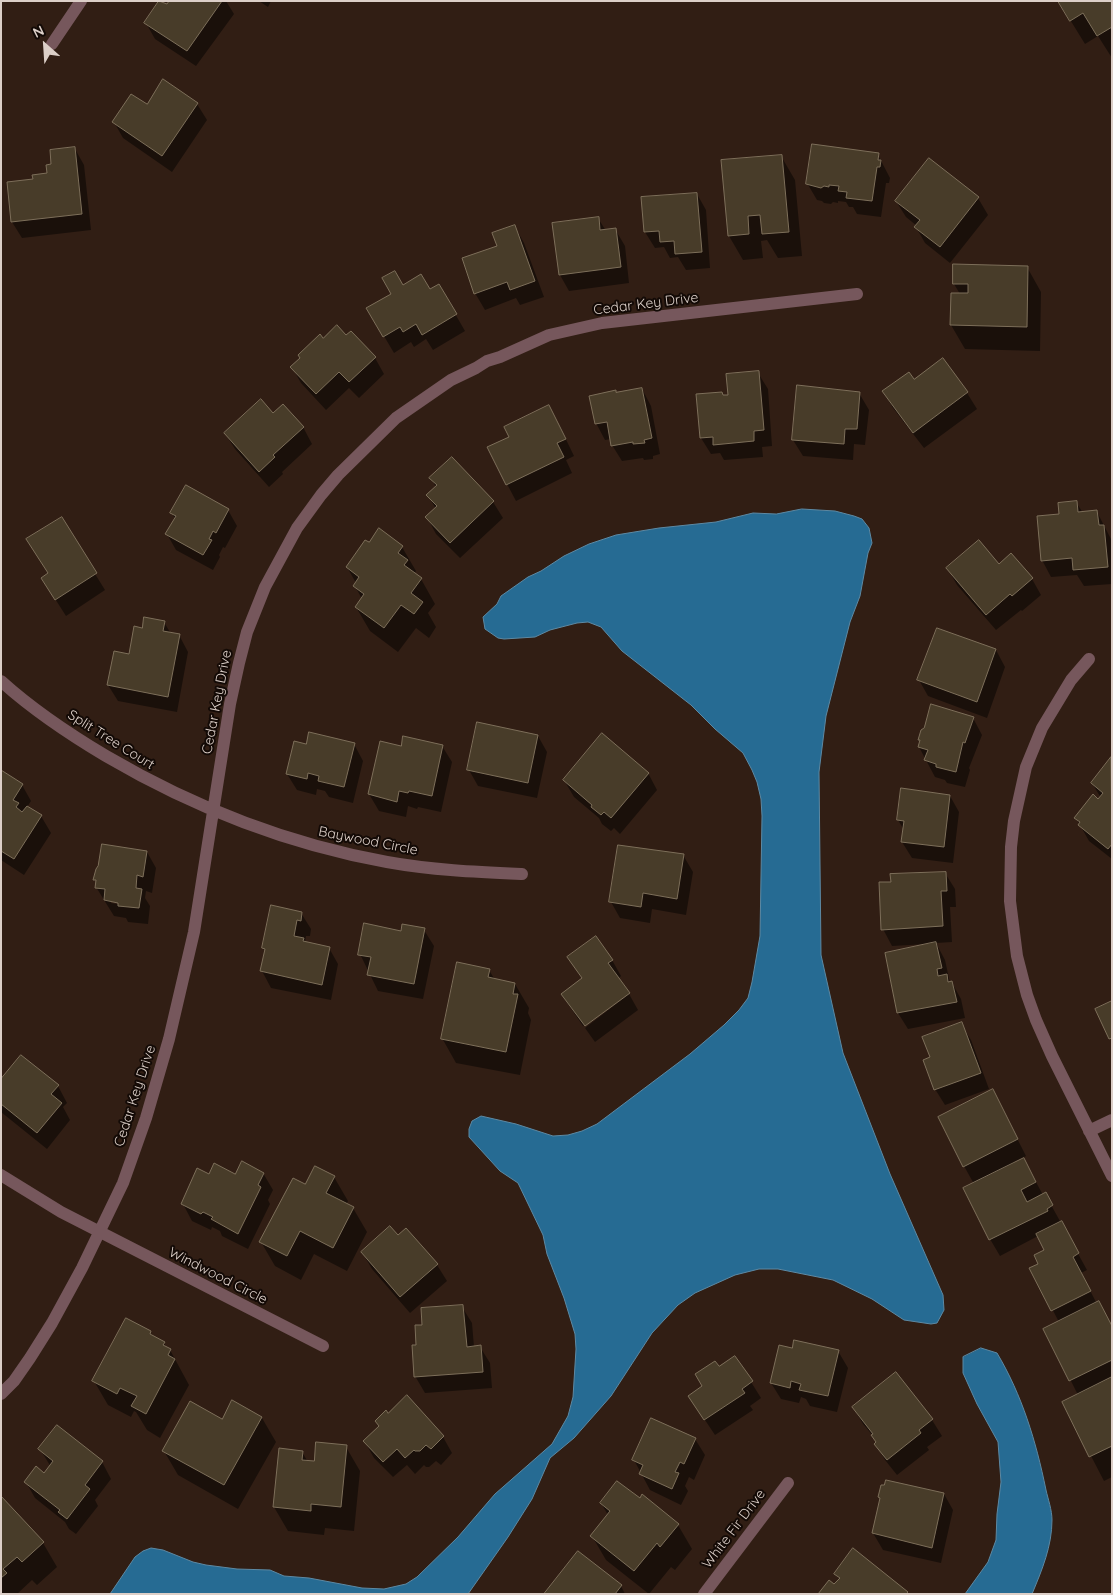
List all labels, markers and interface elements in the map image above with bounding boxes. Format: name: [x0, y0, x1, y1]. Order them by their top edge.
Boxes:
north arrow: [20, 20, 70, 70]
text: N: [30, 21, 47, 42]
street label: Cedar Key Drive: [593, 289, 699, 319]
street label: Cedar Key Drive: [199, 649, 235, 755]
street label: Split Tree Court: [64, 707, 158, 773]
street label: Baywood Circle: [317, 823, 419, 859]
street label: Cedar Key Drive: [111, 1043, 159, 1149]
street label: Windwood Circle: [166, 1244, 270, 1308]
street label: White Fir Drive: [699, 1486, 769, 1572]

